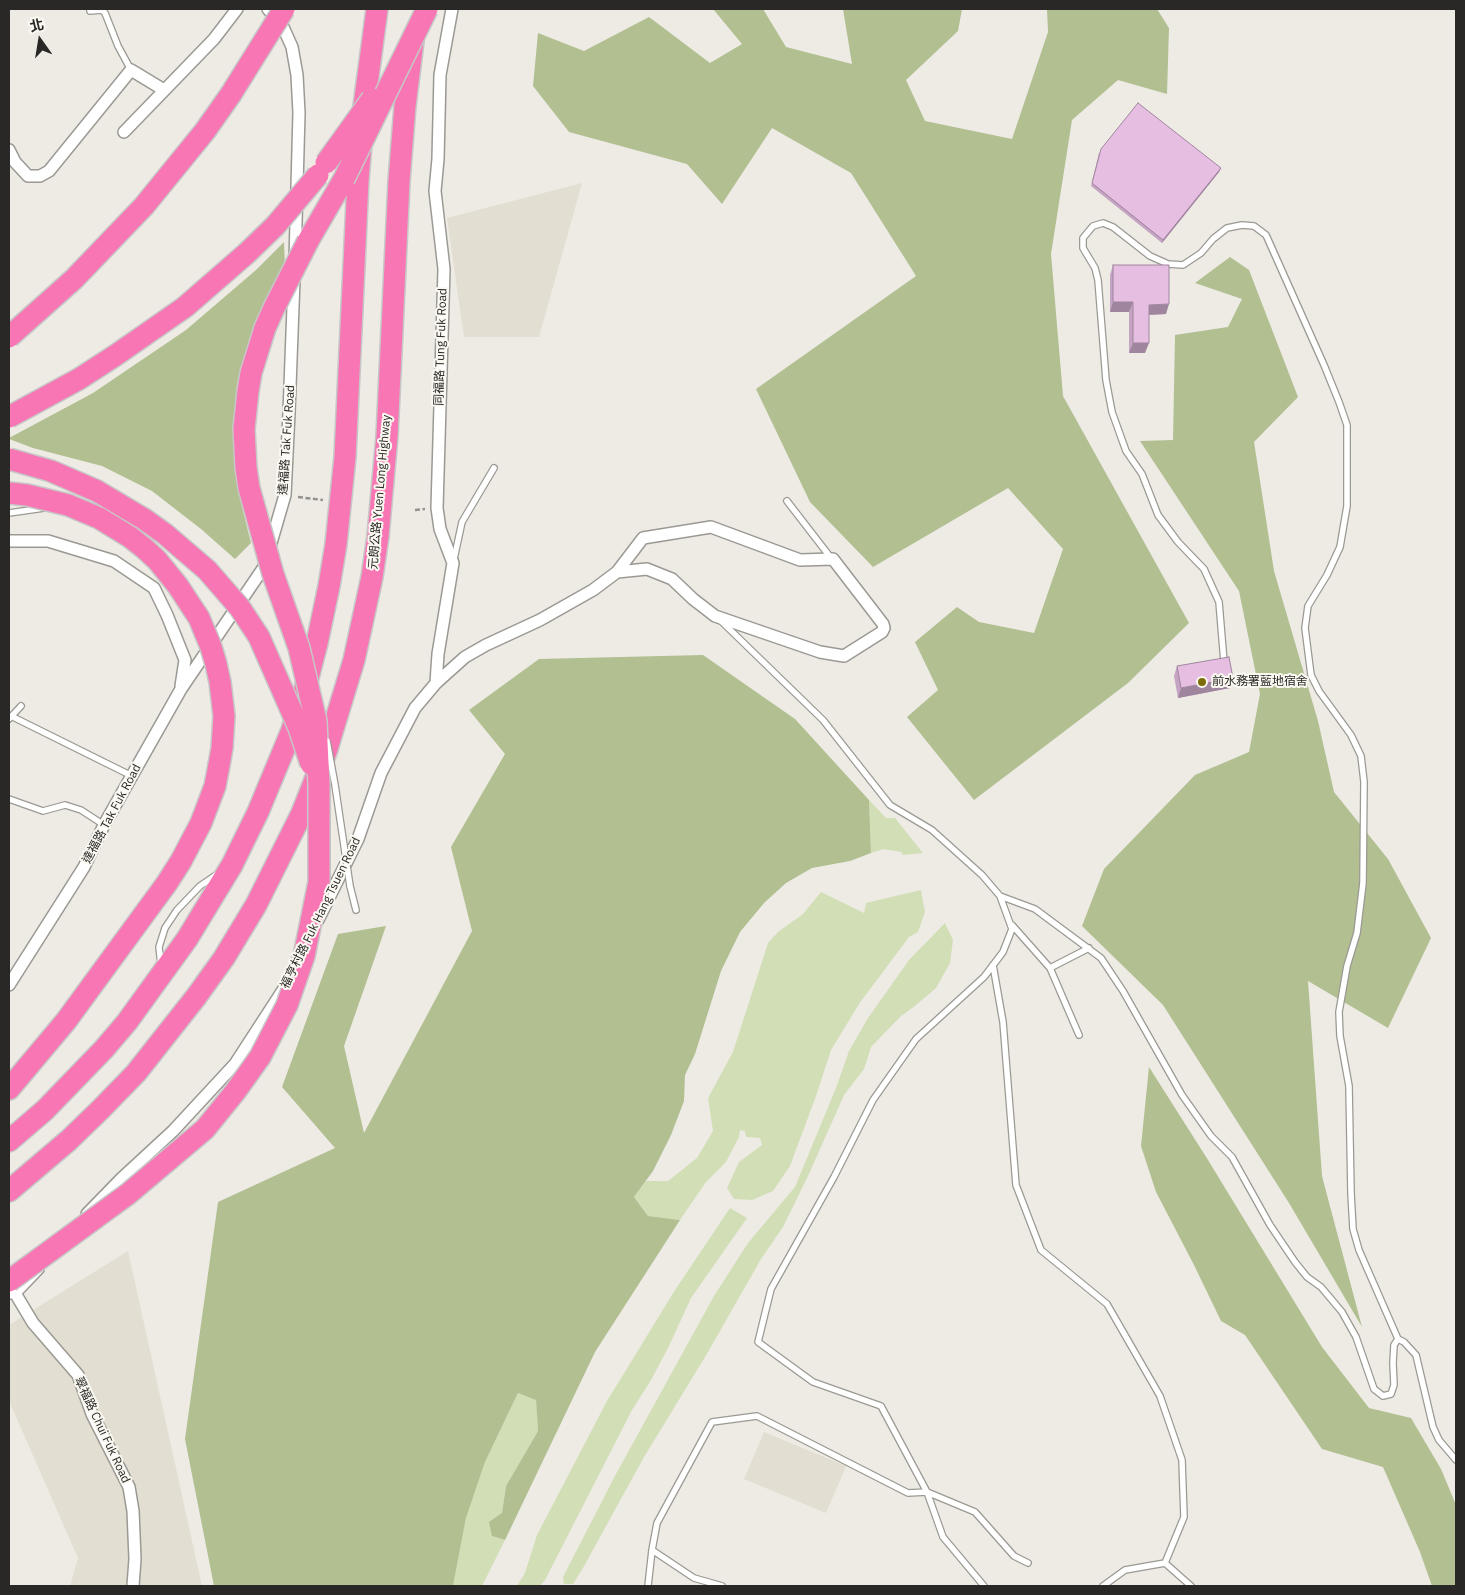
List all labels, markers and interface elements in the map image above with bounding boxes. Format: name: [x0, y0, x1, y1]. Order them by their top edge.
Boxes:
north arrow: [15, 15, 65, 65]
text: 北: [28, 15, 45, 36]
street label: 同福路 Tung Fuk Road: [432, 288, 450, 406]
street label: 達福路 Tak Fuk Road: [276, 384, 298, 496]
street label: 元朗公路 Yuen Long Highway: [366, 414, 394, 570]
place label: 前水務署藍地宿舍: [1212, 675, 1308, 689]
marker: 前水務署藍地宿舍: [1196, 676, 1208, 688]
street label: 達福路 Tak Fuk Road: [80, 762, 144, 866]
street label: 福亨村路 Fuk Hang Tsuen Road: [278, 835, 364, 991]
street label: 翠福路 Chui Fuk Road: [71, 1375, 133, 1485]

